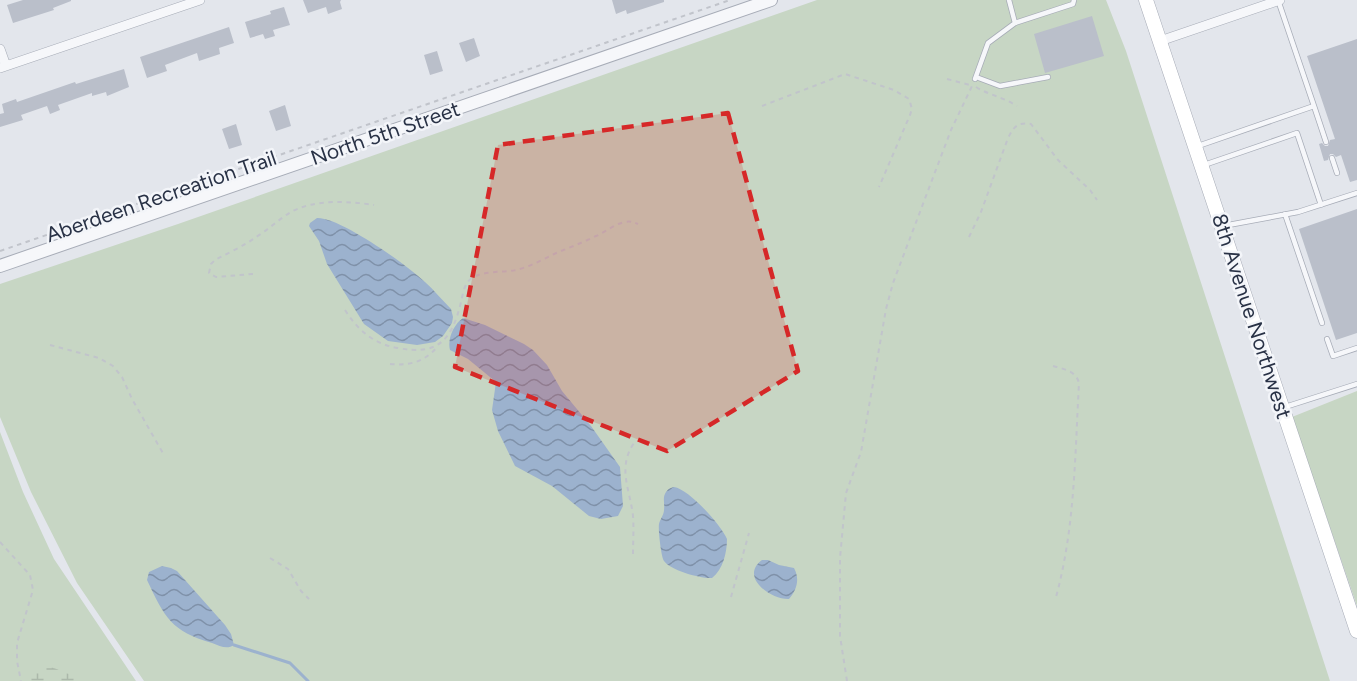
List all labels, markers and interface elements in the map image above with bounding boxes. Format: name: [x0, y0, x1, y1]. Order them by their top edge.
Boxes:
street label: North 5th Street: [307, 96, 463, 170]
street label: Aberdeen Recreation Trail: [42, 145, 280, 247]
street label: 8th Avenue Northwest: [1207, 210, 1297, 422]

